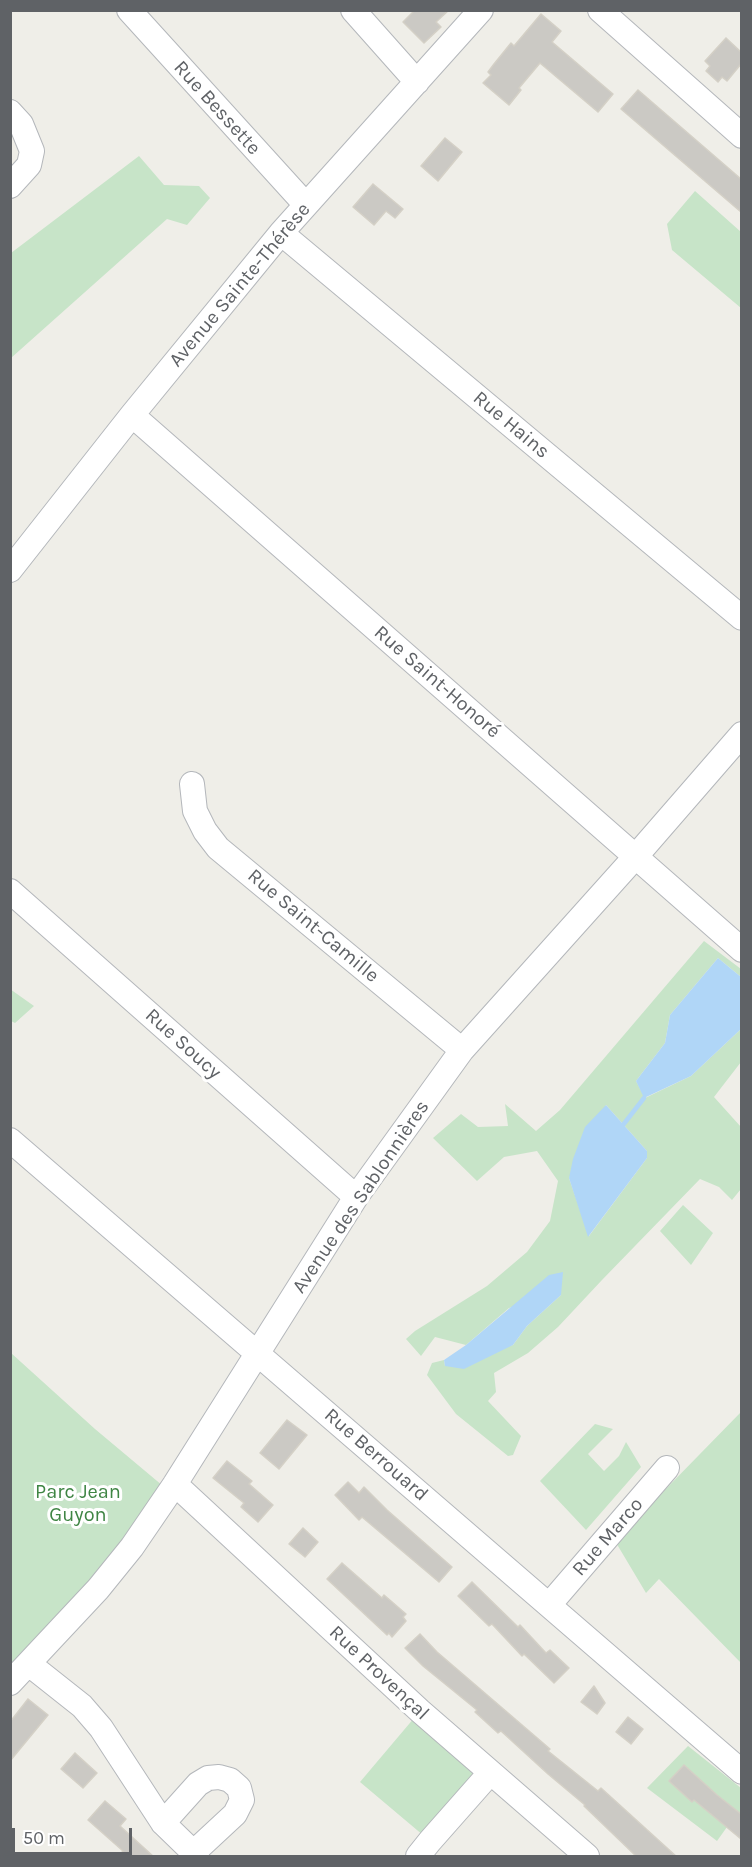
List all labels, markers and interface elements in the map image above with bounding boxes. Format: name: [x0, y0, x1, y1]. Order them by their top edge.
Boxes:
street label: Rue Bessette: [168, 56, 266, 160]
street label: Avenue Sainte-Thérèse: [164, 198, 316, 372]
street label: Rue Hains: [468, 386, 554, 464]
street label: Rue Saint-Honoré: [369, 621, 505, 743]
street label: Rue Saint-Camille: [242, 864, 384, 988]
street label: Rue Soucy: [140, 1004, 226, 1084]
street label: Avenue des Sablonnières: [287, 1096, 435, 1298]
street label: Rue Berrouard: [319, 1403, 433, 1507]
park label: Parc Jean Guyon: [35, 1480, 121, 1527]
street label: Rue Marco: [568, 1493, 648, 1581]
street label: Rue Provençal: [324, 1621, 434, 1725]
scale bar: [15, 1816, 135, 1854]
text: 50 m: [23, 1827, 65, 1849]

